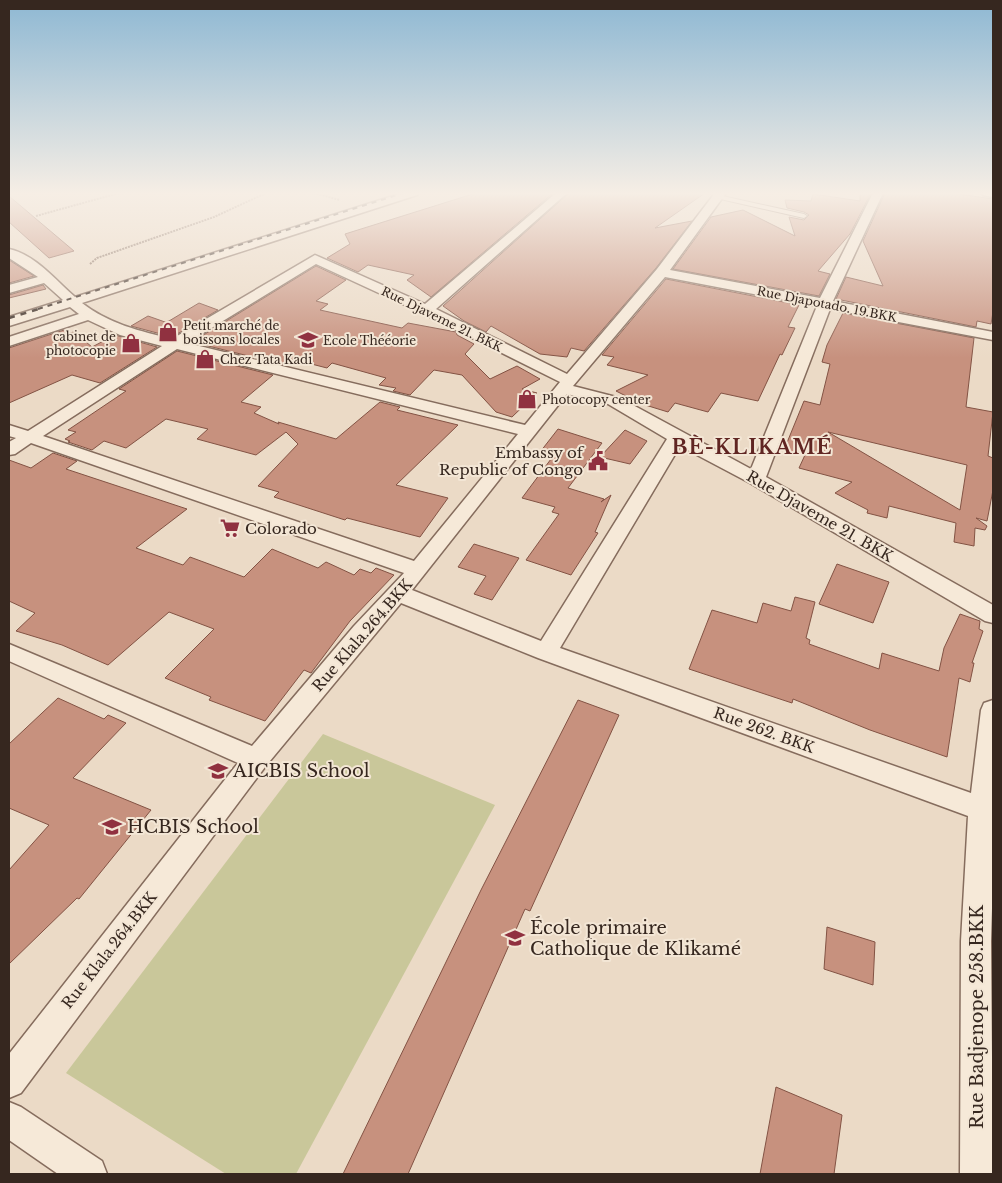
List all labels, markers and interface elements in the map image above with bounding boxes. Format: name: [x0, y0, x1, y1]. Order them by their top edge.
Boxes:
street label: Rue Djaveme 21. BKK: [379, 283, 506, 355]
street label: Rue Djapotado. 19.BKK: [756, 283, 899, 325]
place label: Petit marché de boissons locales: [182, 318, 280, 347]
shop icon: Petit marché de boissons locales: [157, 321, 179, 343]
place label: cabinet de photocopie: [46, 329, 116, 358]
school or university icon: Ecole Thééorie: [297, 329, 319, 351]
shop icon: cabinet de photocopie: [120, 332, 142, 354]
place label: Ecole Thééorie: [323, 333, 416, 348]
shop icon: Chez Tata Kadi: [194, 348, 216, 370]
place label: Chez Tata Kadi: [220, 352, 312, 367]
shop icon: Photocopy center: [516, 388, 538, 410]
place label: Photocopy center: [542, 392, 651, 407]
district label: BÈ-KLIKAMÉ: [671, 434, 833, 459]
place label: Embassy of Republic of Congo: [439, 443, 585, 479]
public building icon: Embassy of Republic of Congo: [587, 450, 609, 472]
street label: Rue Djaveme 21. BKK: [743, 466, 897, 566]
supermarket icon: Colorado: [219, 517, 241, 539]
place label: Colorado: [245, 519, 317, 538]
street label: Rue Klala.264.BKK: [308, 574, 416, 695]
street label: Rue 262. BKK: [711, 703, 817, 757]
school or university icon: AICBIS School: [207, 760, 229, 782]
place label: AICBIS School: [232, 760, 370, 782]
school or university icon: HCBIS School: [101, 816, 123, 838]
place label: HCBIS School: [127, 816, 259, 838]
street label: Rue Klala.264.BKK: [57, 887, 161, 1012]
street label: Rue Badjenope 258.BKK: [966, 904, 988, 1129]
place label: École primaire Catholique de Klikamé: [530, 916, 741, 960]
school or university icon: École primaire Catholique de Klikamé: [504, 927, 526, 949]

